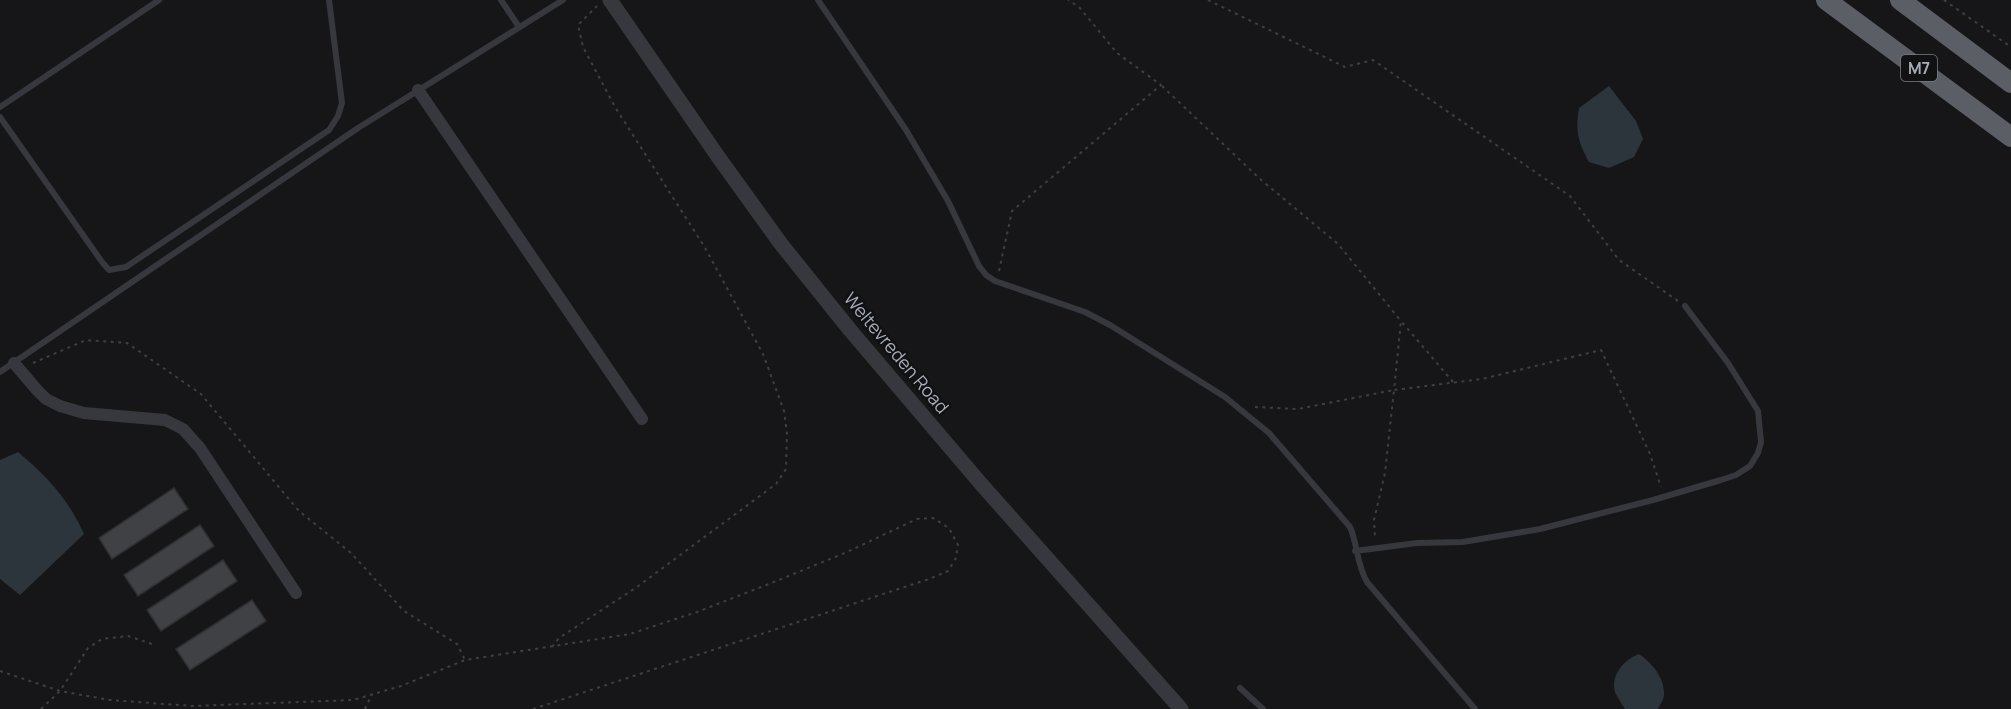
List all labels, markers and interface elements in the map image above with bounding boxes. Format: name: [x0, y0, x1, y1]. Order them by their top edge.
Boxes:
road number: M7: [1901, 55, 1937, 81]
street label: Weltevreden Road: [839, 287, 955, 418]

